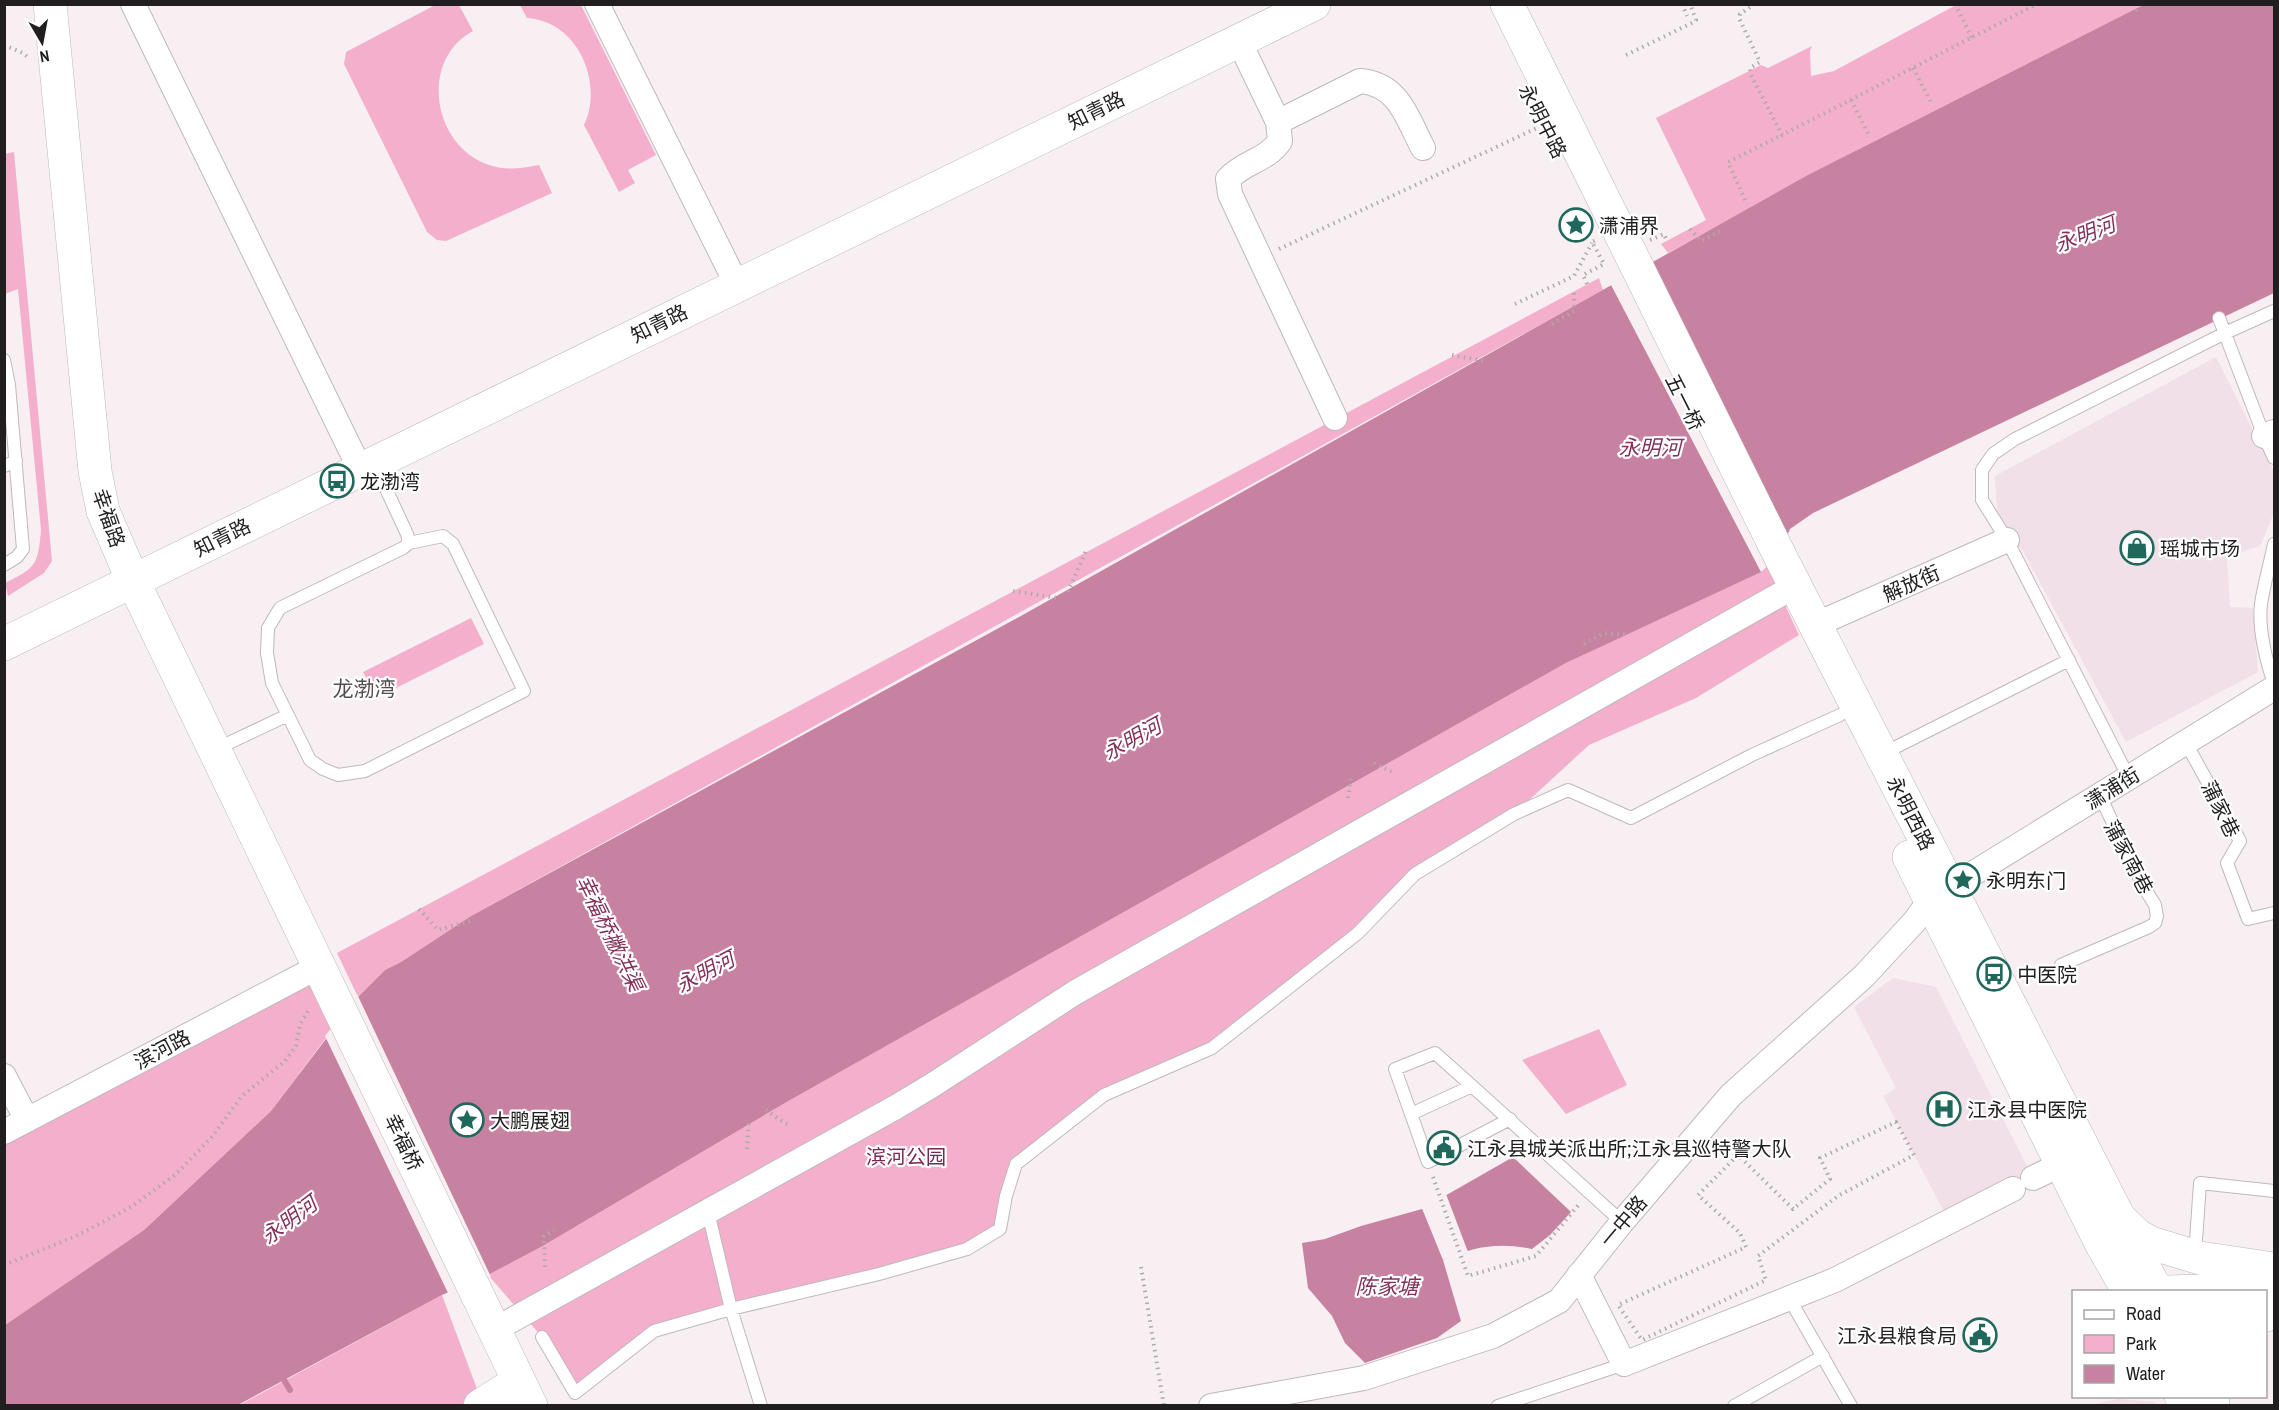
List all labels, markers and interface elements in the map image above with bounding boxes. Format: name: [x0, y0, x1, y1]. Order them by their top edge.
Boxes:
north arrow: [12, 12, 72, 72]
text: N: [38, 45, 51, 68]
street label: 永明中路: [1513, 79, 1573, 163]
street label: 知青路: [1063, 85, 1129, 135]
place icon: 潇浦界: [1558, 207, 1594, 243]
water label: 永明河: [2050, 208, 2123, 259]
place label: 潇浦界: [1599, 212, 1659, 239]
street label: 知青路: [626, 298, 692, 348]
street label: 五一桥: [1659, 369, 1711, 435]
water label: 永明河: [1619, 433, 1685, 462]
bus stop icon: 龙渤湾: [319, 463, 355, 499]
place label: 龙渤湾: [360, 468, 420, 495]
street label: 幸福路: [86, 485, 132, 551]
street label: 知青路: [189, 512, 255, 562]
shop icon: 瑶城市场: [2119, 530, 2155, 566]
place label: 瑶城市场: [2160, 535, 2240, 562]
street label: 解放街: [1878, 558, 1944, 608]
district label: 龙渤湾: [333, 674, 396, 703]
water label: 永明河: [1097, 709, 1170, 767]
street label: 潇浦街: [2079, 761, 2145, 815]
street label: 永明西路: [1881, 771, 1941, 855]
street label: 蒲家巷: [2196, 776, 2246, 842]
street label: 蒲家南巷: [2098, 815, 2160, 899]
place icon: 永明东门: [1945, 862, 1981, 898]
place label: 永明东门: [1986, 867, 2066, 894]
water label: 幸福桥撇洪渠: [569, 870, 652, 999]
water label: 永明河: [670, 943, 743, 1000]
bus stop icon: 中医院: [1976, 956, 2012, 992]
place label: 中医院: [2017, 961, 2077, 988]
street label: 滨河路: [129, 1023, 195, 1075]
hospital icon: 江永县中医院: [1926, 1091, 1962, 1127]
place label: 江永县中医院: [1967, 1096, 2087, 1123]
place icon: 大鹏展翅: [449, 1102, 485, 1138]
place label: 大鹏展翅: [490, 1107, 570, 1134]
street label: 幸福桥: [379, 1109, 429, 1175]
public building icon: 江永县城关派出所;江永县巡特警大队: [1426, 1130, 1462, 1166]
place label: 江永县城关派出所;江永县巡特警大队: [1467, 1135, 1792, 1162]
park label: 滨河公园: [866, 1143, 946, 1170]
water label: 永明河: [255, 1187, 326, 1251]
street label: 一中路: [1593, 1189, 1653, 1253]
water label: 陈家塘: [1356, 1272, 1421, 1301]
legend: [2072, 1290, 2267, 1398]
text: Road: [2126, 1301, 2161, 1326]
public building icon: 江永县粮食局: [1962, 1317, 1998, 1353]
place label: 江永县粮食局: [1837, 1322, 1957, 1349]
text: Park: [2126, 1331, 2157, 1356]
text: Water: [2126, 1361, 2165, 1386]

